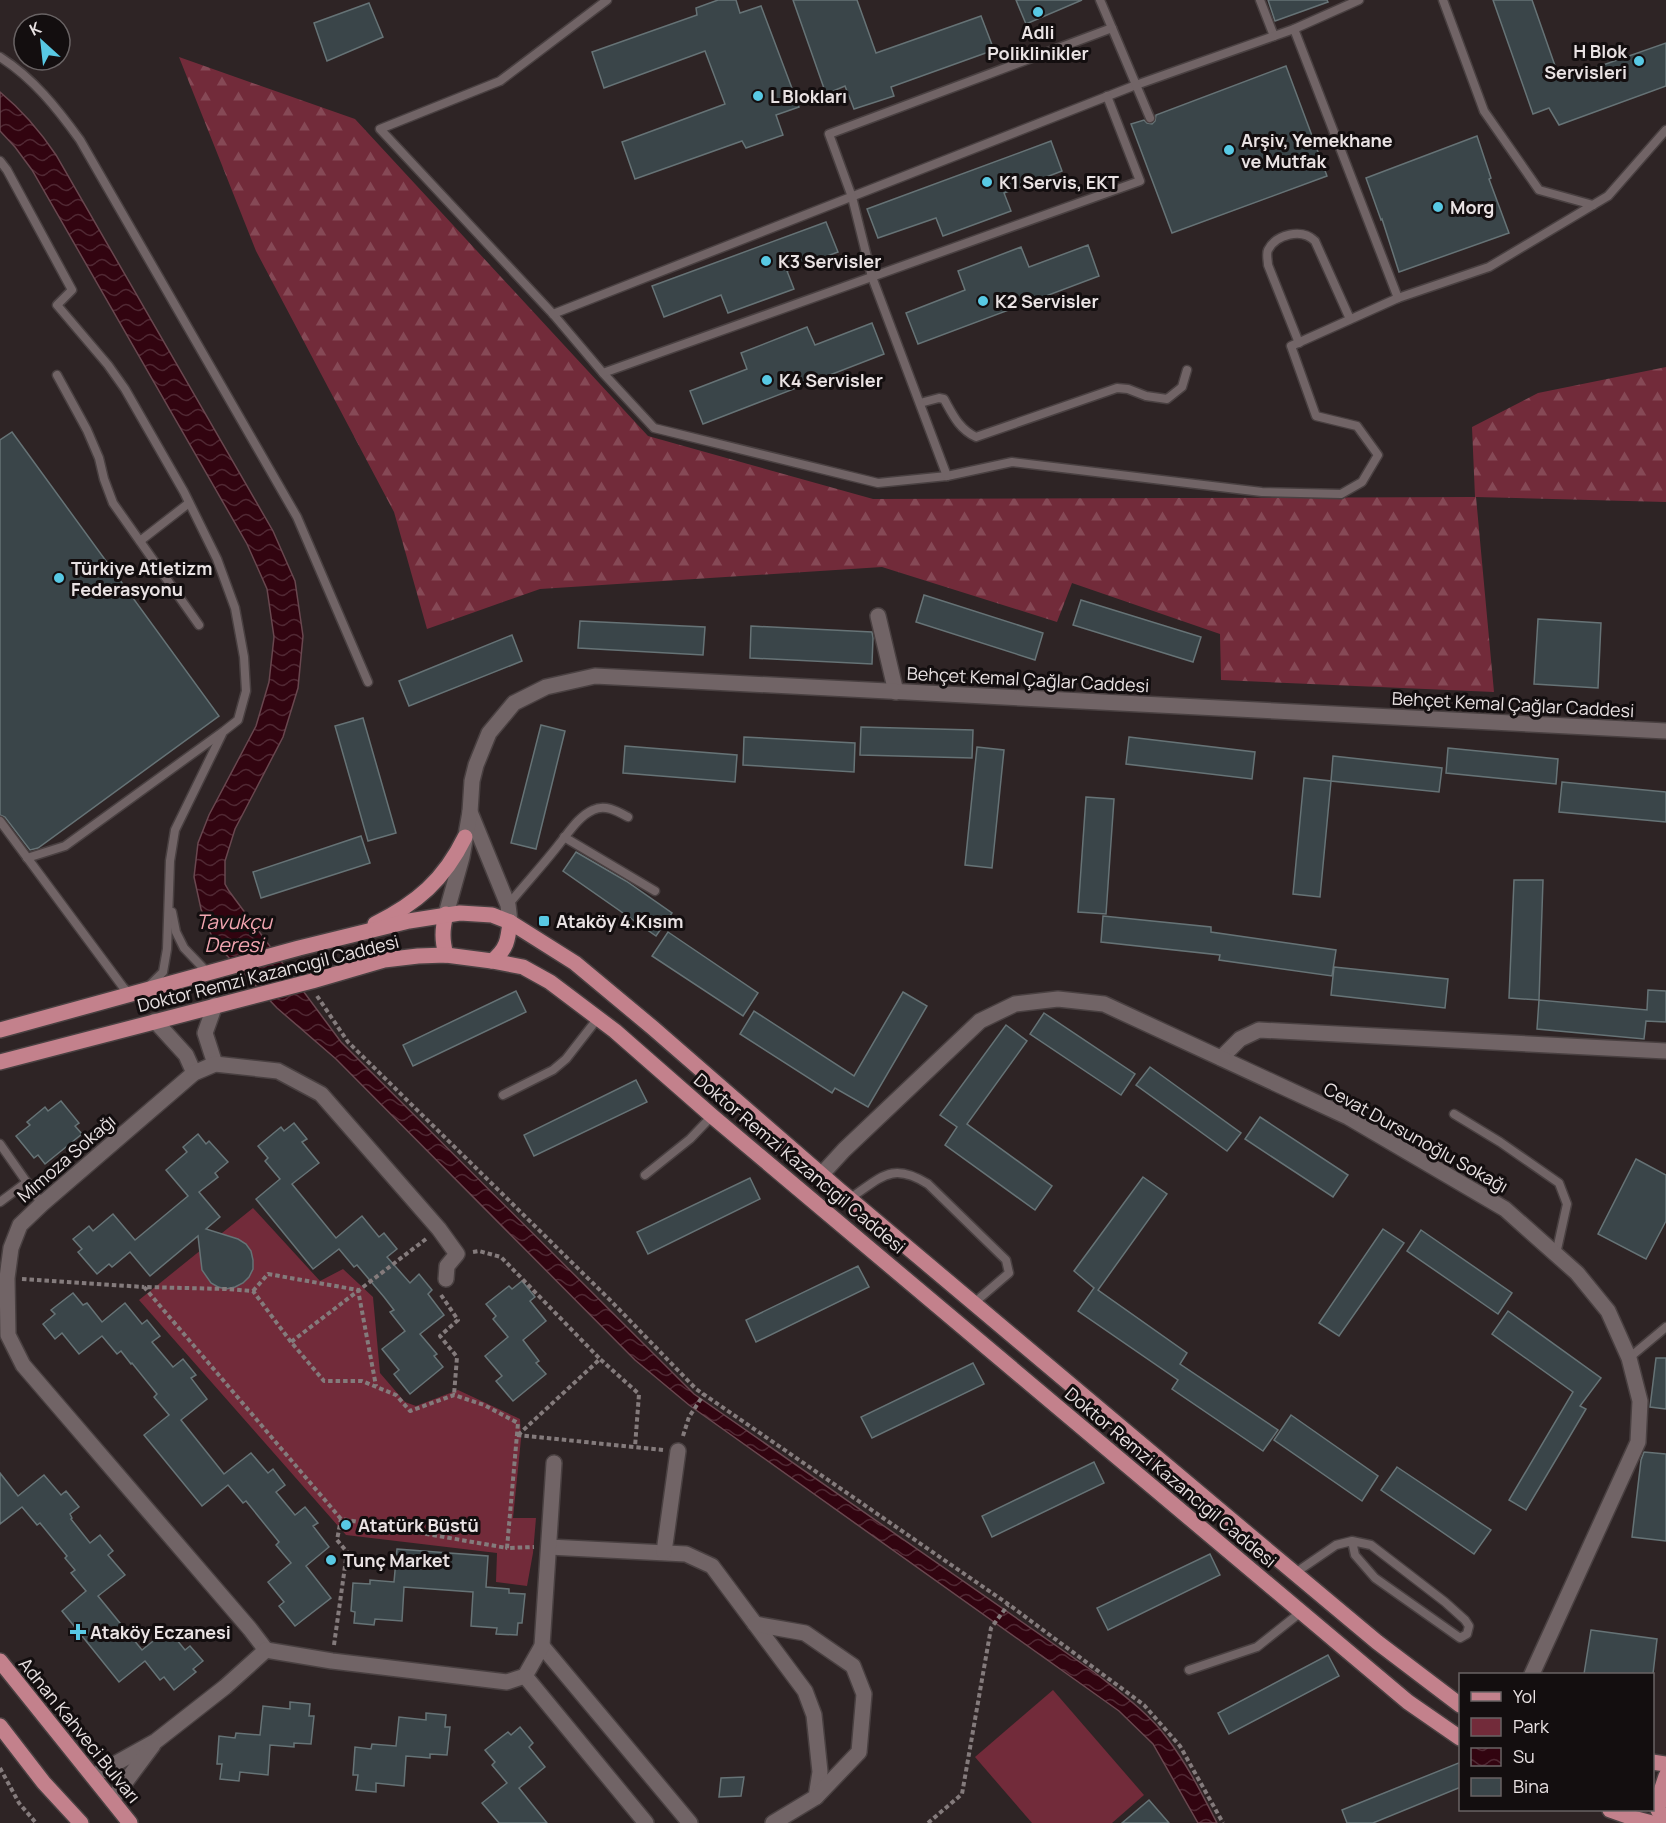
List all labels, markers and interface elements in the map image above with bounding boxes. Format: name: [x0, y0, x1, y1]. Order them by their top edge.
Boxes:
marker: Adli Poliklinikler: [1031, 5, 1045, 19]
north arrow: [12, 12, 72, 72]
text: K: [26, 16, 45, 41]
place label: Adli Poliklinikler: [987, 20, 1089, 65]
place label: H Blok Servisleri: [1544, 39, 1628, 84]
marker: H Blok Servisleri: [1632, 54, 1646, 68]
place label: L Blokları: [770, 84, 847, 108]
marker: L Blokları: [751, 89, 765, 103]
place label: Arşiv, Yemekhane ve Mutfak: [1241, 128, 1393, 173]
marker: Arşiv, Yemekhane ve Mutfak: [1222, 143, 1236, 157]
place label: K1 Servis, EKT: [999, 170, 1119, 194]
marker: K1 Servis, EKT: [980, 175, 994, 189]
place label: Morg: [1450, 195, 1494, 219]
marker: Morg: [1431, 200, 1445, 214]
place label: K3 Servisler: [778, 249, 881, 273]
marker: K3 Servisler: [759, 254, 773, 268]
place label: K2 Servisler: [995, 289, 1099, 313]
marker: K2 Servisler: [976, 294, 990, 308]
place label: K4 Servisler: [779, 368, 883, 392]
marker: K4 Servisler: [760, 373, 774, 387]
place label: Türkiye Atletizm Federasyonu: [71, 556, 212, 601]
marker: Türkiye Atletizm Federasyonu: [52, 571, 66, 585]
street label: Behçet Kemal Çağlar Caddesi: [906, 661, 1150, 697]
street label: Behçet Kemal Çağlar Caddesi: [1391, 686, 1635, 722]
water label: Tavukçu Deresi: [196, 908, 274, 958]
place label: Ataköy 4.Kısım: [556, 909, 684, 933]
marker: Ataköy 4.Kısım: [537, 914, 551, 928]
street label: Doktor Remzi Kazancıgil Caddesi: [135, 929, 401, 1017]
street label: Doktor Remzi Kazancıgil Caddesi: [689, 1067, 911, 1259]
street label: Cevat Dursunoğlu Sokağı: [1319, 1076, 1513, 1198]
street label: Mimoza Sokağı: [12, 1109, 120, 1207]
street label: Doktor Remzi Kazancıgil Caddesi: [1060, 1381, 1282, 1573]
place label: Atatürk Büstü: [358, 1513, 479, 1537]
marker: Atatürk Büstü: [339, 1518, 353, 1532]
place label: Tunç Market: [343, 1548, 450, 1572]
marker: Tunç Market: [324, 1553, 338, 1567]
place label: Ataköy Eczanesi: [90, 1620, 231, 1644]
marker: Ataköy Eczanesi: [71, 1625, 85, 1639]
street label: Adnan Kahveci Bulvarı: [14, 1652, 146, 1808]
legend: [1459, 1673, 1654, 1811]
text: Yol: [1513, 1684, 1536, 1708]
text: Park: [1513, 1714, 1550, 1738]
text: Su: [1513, 1744, 1535, 1768]
text: Bina: [1513, 1774, 1549, 1798]

